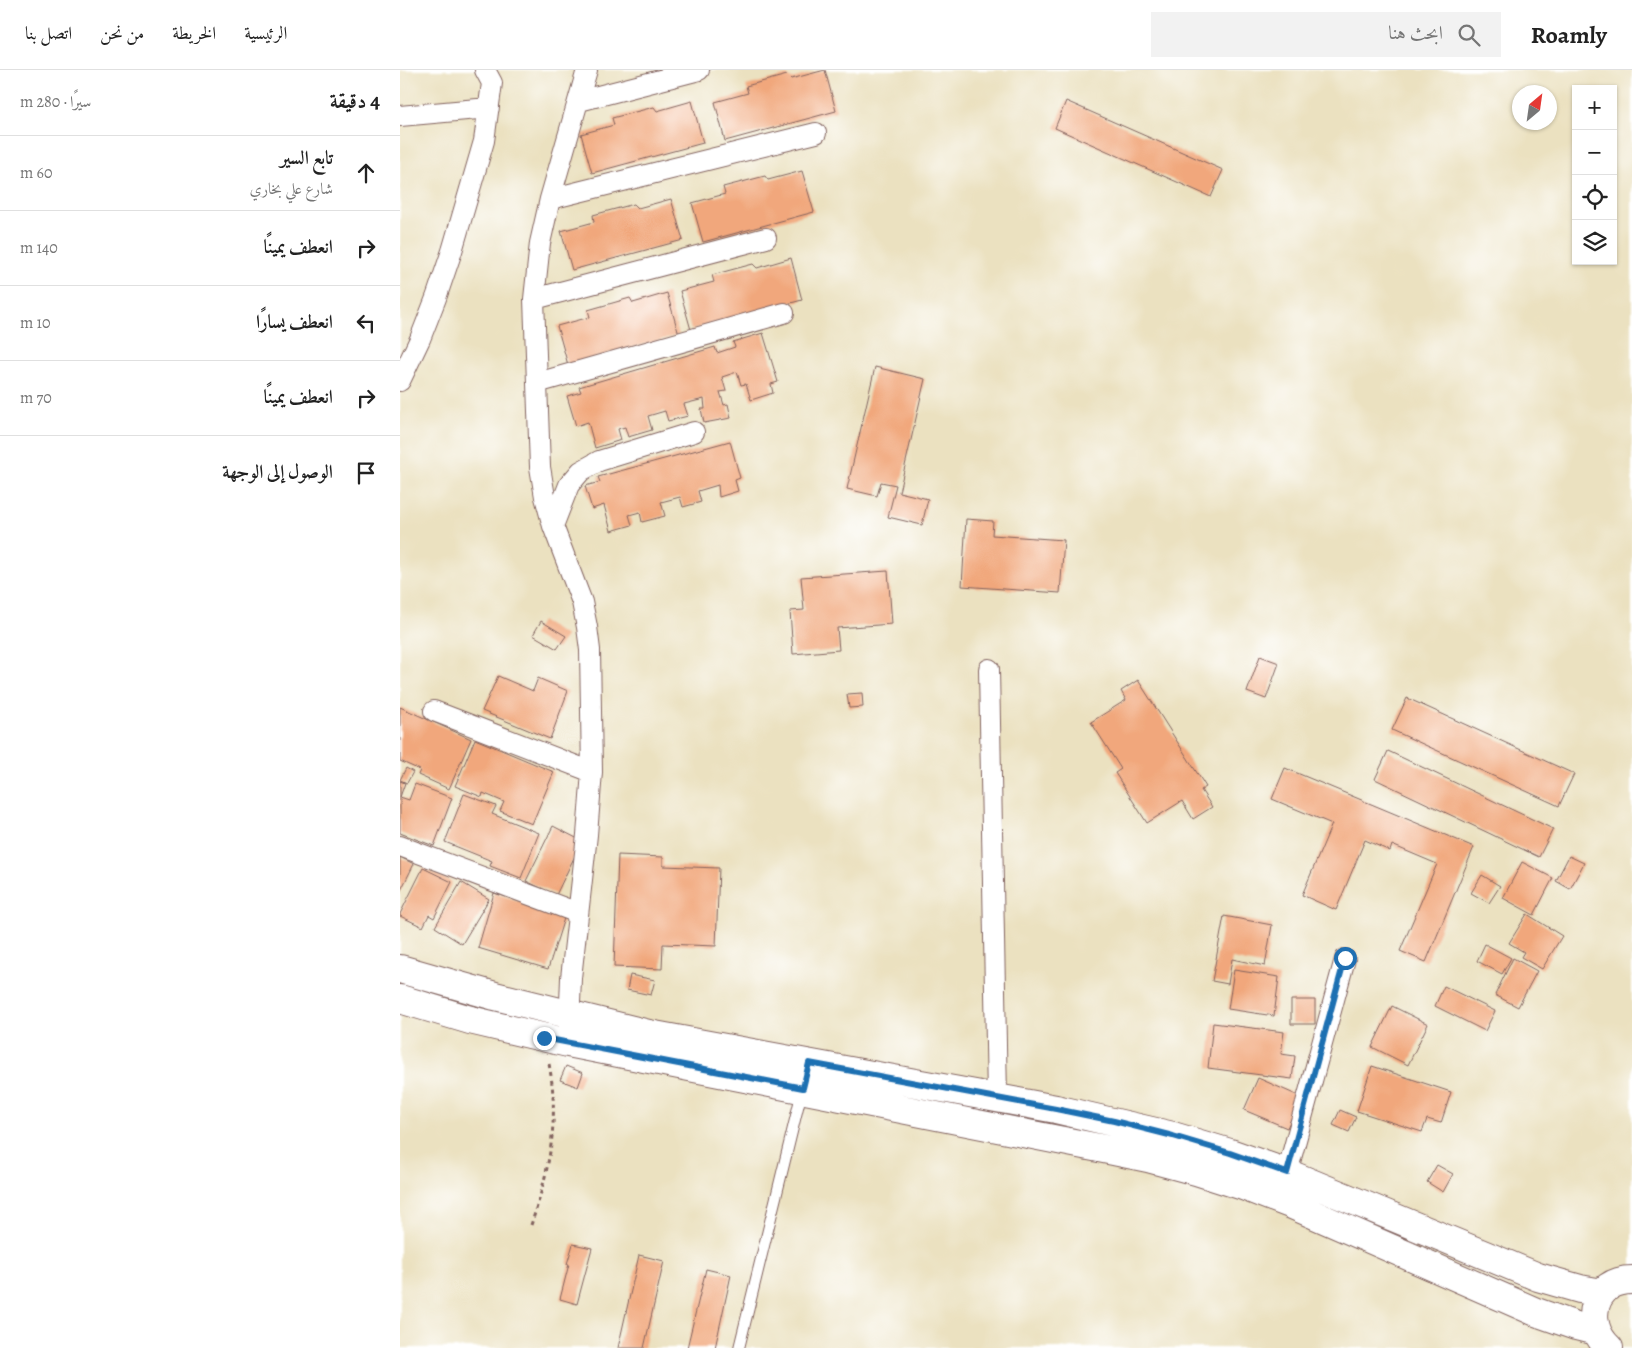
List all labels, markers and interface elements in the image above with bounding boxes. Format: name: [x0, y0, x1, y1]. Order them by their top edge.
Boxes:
search box: [1151, 12, 1501, 57]
text: Roamly: [1531, 19, 1607, 51]
text: ابحث هنا: [1388, 20, 1443, 46]
text: اتصل بنا: [25, 21, 72, 45]
text: من نحن: [100, 21, 144, 45]
text: الخريطة: [172, 21, 216, 45]
text: الرئيسية: [244, 21, 287, 45]
icon: search: [1455, 21, 1483, 49]
north arrow: [1512, 85, 1557, 130]
map controls: [1572, 85, 1617, 265]
button: +: [1572, 85, 1617, 130]
text: 4 دقيقة: [330, 87, 380, 115]
text: سيرًا · 280 m: [20, 91, 91, 113]
button: −: [1572, 130, 1617, 175]
text: تابع السير: [280, 145, 333, 171]
icon: ahead: [352, 159, 380, 187]
text: 60 m: [20, 162, 52, 184]
button: locate: [1572, 175, 1617, 220]
text: شارع علي بخاري: [249, 178, 333, 200]
button: layers: [1572, 220, 1617, 265]
text: انعطف يمينًا: [263, 234, 333, 260]
icon: right: [352, 234, 380, 262]
text: 140 m: [20, 237, 58, 259]
text: انعطف يسارًا: [256, 309, 333, 335]
icon: left: [352, 309, 380, 337]
text: 10 m: [20, 312, 51, 334]
text: انعطف يمينًا: [263, 384, 333, 410]
icon: right: [352, 384, 380, 412]
text: 70 m: [20, 387, 52, 409]
text: الوصول إلى الوجهة: [222, 459, 333, 485]
icon: arrive: [352, 459, 380, 487]
route start: [1334, 947, 1357, 970]
route end: [533, 1027, 556, 1050]

